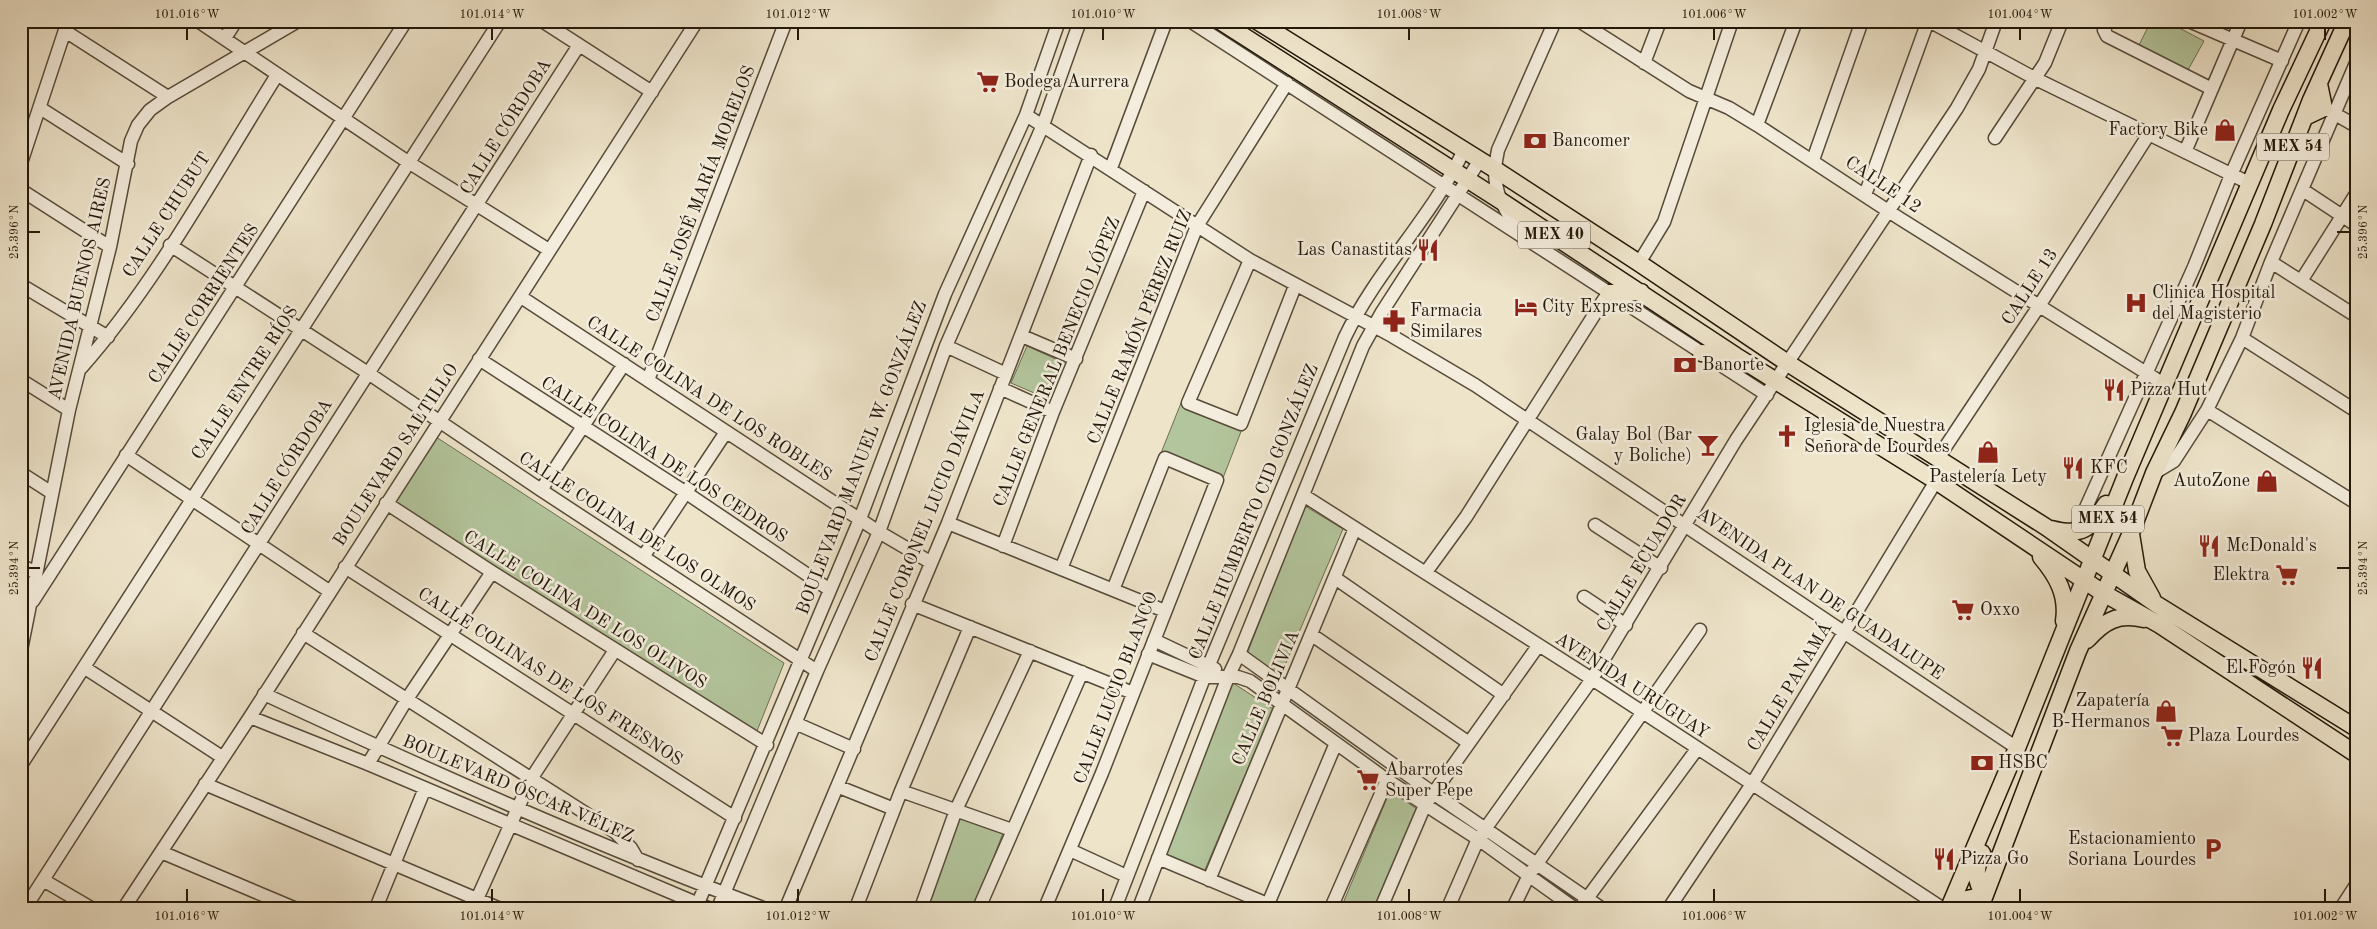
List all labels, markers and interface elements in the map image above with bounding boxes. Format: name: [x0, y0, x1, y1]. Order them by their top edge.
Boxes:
text: 101.016°W: [155, 9, 220, 21]
text: 101.014°W: [460, 9, 525, 21]
text: 101.012°W: [766, 9, 831, 21]
text: 101.010°W: [1071, 9, 1136, 21]
text: 101.008°W: [1377, 9, 1442, 21]
text: 101.006°W: [1682, 9, 1747, 21]
text: 101.004°W: [1988, 9, 2053, 21]
text: 101.002°W: [2293, 9, 2358, 21]
street label: CALLE CÓRDOBA: [453, 53, 555, 198]
street label: CALLE JOSÉ MARÍA MORELOS: [640, 62, 758, 325]
supermarket icon: Bodega Aurrera: [975, 69, 1001, 95]
place label: Bodega Aurrera: [1004, 73, 1129, 91]
shop icon: Factory Bike: [2212, 117, 2238, 143]
place label: Factory Bike: [2108, 121, 2208, 139]
bank icon: Bancomer: [1522, 128, 1548, 154]
place label: Bancomer: [1552, 132, 1630, 150]
road number: MEX 54: [2257, 134, 2329, 160]
street label: CALLE CHUBUT: [120, 149, 214, 281]
street label: CALLE 12: [1842, 153, 1924, 217]
street label: AVENIDA BUENOS AIRES: [46, 176, 114, 402]
text: 25.396°N: [8, 205, 21, 259]
street label: CALLE RAMÓN PÉREZ RUIZ: [1080, 205, 1195, 447]
text: 25.396°N: [2357, 205, 2370, 259]
street label: CALLE GENERAL BENECIO LÓPEZ: [986, 213, 1124, 509]
street label: CALLE CORRIENTES: [146, 221, 262, 387]
road number: MEX 40: [1518, 222, 1590, 248]
restaurant icon: Las Canastitas: [1415, 237, 1441, 263]
place label: Las Canastitas: [1297, 241, 1412, 259]
street label: CALLE 13: [1999, 245, 2061, 329]
place label: Clinica Hospital del Magisterio: [2152, 284, 2275, 323]
hospital icon: Clinica Hospital del Magisterio: [2123, 290, 2149, 316]
hotel icon: City Express: [1513, 294, 1539, 320]
street label: BOULEVARD MANUEL W. GONZÁLEZ: [790, 297, 930, 617]
place label: City Express: [1542, 298, 1642, 316]
street label: CALLE ENTRE RÍOS: [185, 301, 301, 463]
place label: Farmacia Similares: [1410, 302, 1483, 341]
pharmacy icon: Farmacia Similares: [1381, 308, 1407, 334]
street label: CALLE COLINA DE LOS ROBLES: [583, 313, 835, 485]
bank icon: Banorte: [1672, 352, 1698, 378]
place label: Banorte: [1702, 356, 1764, 374]
street label: CALLE HUMBERTO CID GONZÁLEZ: [1183, 360, 1322, 662]
street label: BOULEVARD SALTILLO: [330, 361, 462, 549]
street label: CALLE COLINA DE LOS CEDROS: [538, 374, 790, 546]
restaurant icon: Pizza Hut: [2101, 377, 2127, 403]
place label: Pizza Hut: [2130, 381, 2207, 399]
street label: CALLE CORONEL LUCIO DÁVILA: [858, 386, 988, 665]
street label: CALLE CÓRDOBA: [234, 393, 336, 538]
place label: Iglesia de Nuestra Señora de Lourdes: [1804, 417, 1950, 456]
church icon: Iglesia de Nuestra Señora de Lourdes: [1774, 423, 1800, 449]
place label: Galay Bol (Bar y Boliche): [1576, 425, 1693, 465]
bar icon: Galay Bol (Bar y Boliche): [1695, 432, 1721, 458]
shop icon: Pastelería Lety: [1975, 439, 2001, 465]
street label: CALLE COLINA DE LOS OLMOS: [515, 449, 759, 615]
restaurant icon: KFC: [2060, 455, 2086, 481]
place label: KFC: [2090, 459, 2128, 477]
place label: Pastelería Lety: [1929, 468, 2048, 486]
shop icon: AutoZone: [2254, 468, 2280, 494]
place label: AutoZone: [2173, 472, 2250, 490]
street label: CALLE ECUADOR: [1594, 491, 1690, 635]
street label: AVENIDA PLAN DE GUADALUPE: [1693, 504, 1947, 684]
road number: MEX 54: [2072, 506, 2144, 532]
street label: CALLE COLINA DE LOS OLIVOS: [460, 527, 710, 693]
restaurant icon: McDonald's: [2196, 533, 2222, 559]
place label: McDonald's: [2226, 537, 2317, 555]
text: 25.394°N: [8, 541, 21, 595]
text: 25.394°N: [2357, 541, 2370, 595]
supermarket icon: Elektra: [2274, 562, 2300, 588]
place label: Elektra: [2213, 566, 2270, 584]
street label: CALLE COLINAS DE LOS FRESNOS: [414, 584, 686, 770]
street label: CALLE LUCIO BLANCO: [1071, 589, 1161, 787]
supermarket icon: Oxxo: [1950, 597, 1976, 623]
place label: Oxxo: [1980, 601, 2020, 619]
street label: CALLE PANAMÁ: [1741, 617, 1836, 755]
street label: CALLE BOLIVIA: [1229, 627, 1303, 768]
street label: AVENIDA URUGUAY: [1552, 630, 1712, 742]
restaurant icon: El Fogón: [2299, 655, 2325, 681]
place label: El Fogón: [2226, 659, 2296, 677]
place label: Zapatería B-Hermanos: [2051, 692, 2150, 731]
shop icon: Zapatería B-Hermanos: [2153, 698, 2179, 724]
supermarket icon: Plaza Lourdes: [2159, 723, 2185, 749]
street label: BOULEVARD ÓSCAR VÉLEZ: [400, 727, 638, 846]
place label: Plaza Lourdes: [2188, 727, 2299, 745]
bank icon: HSBC: [1969, 750, 1995, 776]
place label: HSBC: [1998, 754, 2048, 772]
place label: Abarrotes Super Pepe: [1385, 761, 1473, 800]
supermarket icon: Abarrotes Super Pepe: [1355, 767, 1381, 793]
place label: Estacionamiento Soriana Lourdes: [2068, 830, 2196, 869]
parking icon: Estacionamiento Soriana Lourdes: [2200, 836, 2226, 862]
restaurant icon: Pizza Go: [1931, 846, 1957, 872]
place label: Pizza Go: [1960, 850, 2029, 868]
text: 101.016°W: [155, 911, 220, 923]
text: 101.014°W: [460, 911, 525, 923]
text: 101.012°W: [766, 911, 831, 923]
text: 101.010°W: [1071, 911, 1136, 923]
text: 101.008°W: [1377, 911, 1442, 923]
text: 101.006°W: [1682, 911, 1747, 923]
text: 101.004°W: [1988, 911, 2053, 923]
text: 101.002°W: [2293, 911, 2358, 923]

